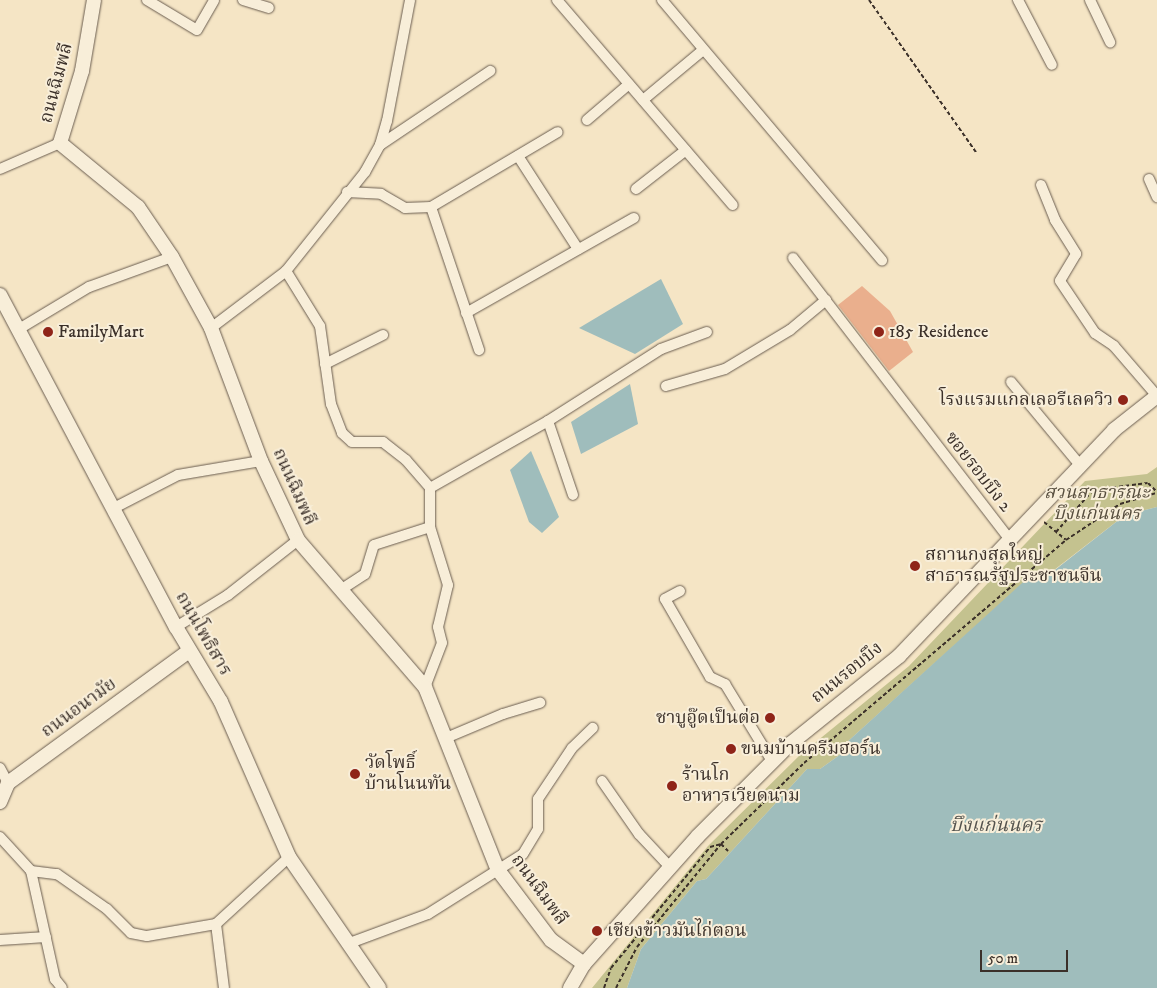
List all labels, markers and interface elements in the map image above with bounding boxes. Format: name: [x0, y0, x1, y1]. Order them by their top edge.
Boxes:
street label: ถนนฉิมพลี: [36, 41, 78, 125]
place label: FamilyMart: [58, 321, 144, 343]
place label: 185 Residence: [889, 321, 988, 343]
marker: FamilyMart: [42, 326, 54, 338]
marker: 185 Residence: [873, 326, 885, 338]
place label: โรงแรมแกลเลอรีเลควิว: [939, 389, 1113, 411]
marker: โรงแรมแกลเลอรีเลควิว: [1117, 394, 1129, 406]
street label: ซอยรอบบึง 2: [940, 428, 1016, 516]
street label: ถนนฉิมพลี: [267, 445, 321, 529]
park label: สวนสาธารณะ บึงแก่นนคร: [1044, 483, 1150, 526]
place label: สถานกงสุลใหญ่ สาธารณรัฐประชาชนจีน: [925, 545, 1102, 588]
marker: สถานกงสุลใหญ่ สาธารณรัฐประชาชนจีน: [909, 560, 921, 572]
street label: ถนนโพธิสาร: [170, 588, 236, 680]
street label: ถนนรอบบึง: [807, 638, 887, 708]
street label: ถนนอนามัย: [37, 673, 121, 743]
place label: ชาบูอู๊ดเป็นต่อ: [656, 707, 760, 729]
marker: ชาบูอู๊ดเป็นต่อ: [764, 712, 776, 724]
place label: ขนมบ้านครีมฮอร์น: [741, 738, 881, 760]
marker: ขนมบ้านครีมฮอร์น: [725, 743, 737, 755]
place label: วัดโพธิ์ บ้านโนนทัน: [365, 753, 451, 796]
place label: ร้านโก อาหารเวียดนาม: [682, 765, 800, 808]
marker: วัดโพธิ์ บ้านโนนทัน: [349, 768, 361, 780]
marker: ร้านโก อาหารเวียดนาม: [666, 780, 678, 792]
water label: บึงแก่นนคร: [950, 815, 1042, 837]
street label: ถนนฉิมพลี: [506, 850, 572, 930]
place label: เชียงข้าวมันไก่ตอน: [607, 920, 746, 942]
marker: เชียงข้าวมันไก่ตอน: [591, 925, 603, 937]
scale bar: [982, 940, 1070, 972]
text: 50 m: [988, 949, 1018, 968]

